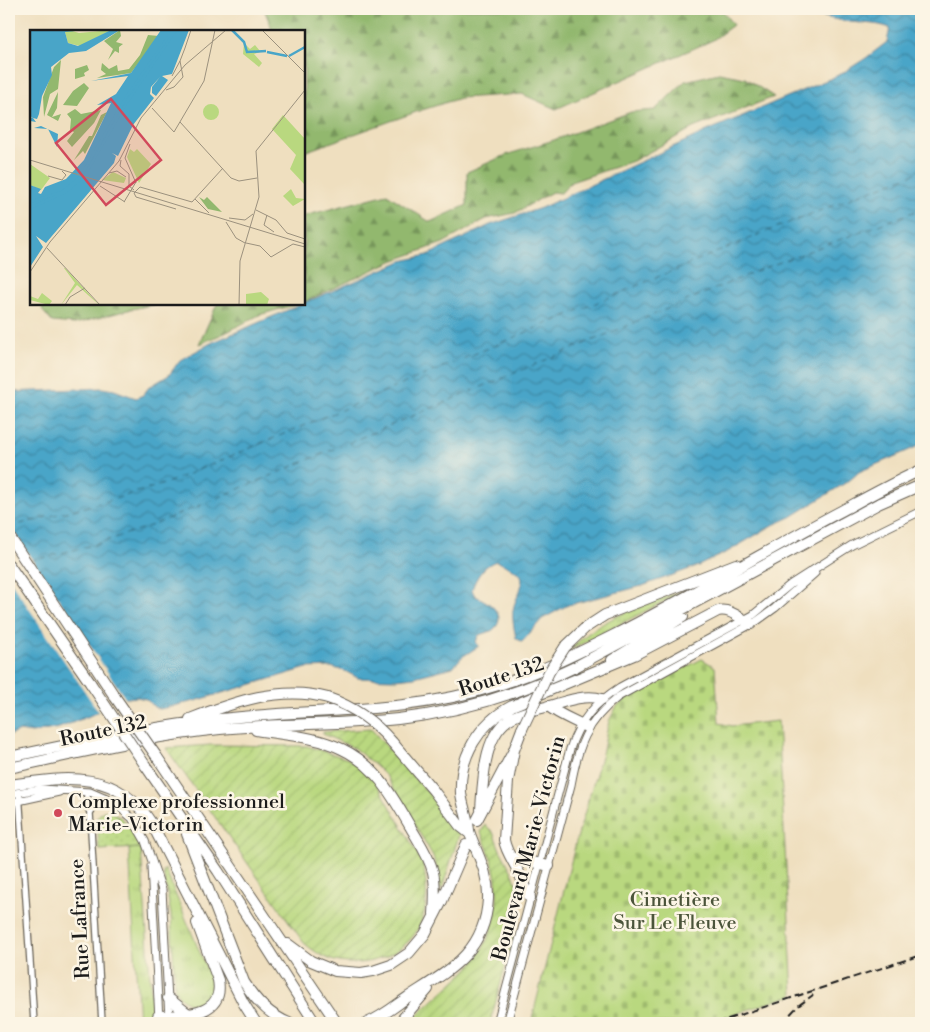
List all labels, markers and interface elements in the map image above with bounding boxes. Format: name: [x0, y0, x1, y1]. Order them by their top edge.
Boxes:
inset map: [30, 30, 305, 305]
street label: Route 132: [456, 652, 547, 703]
street label: Route 132: [57, 710, 149, 753]
street label: Boulevard Marie-Victorin: [487, 733, 572, 965]
place label: Complexe professionnel Marie-Victorin: [68, 790, 285, 838]
marker: Complexe professionnel Marie-Victorin: [52, 807, 64, 819]
street label: Rue Lafrance: [65, 858, 96, 980]
park label: Cimetière Sur Le Fleuve: [613, 888, 737, 936]

